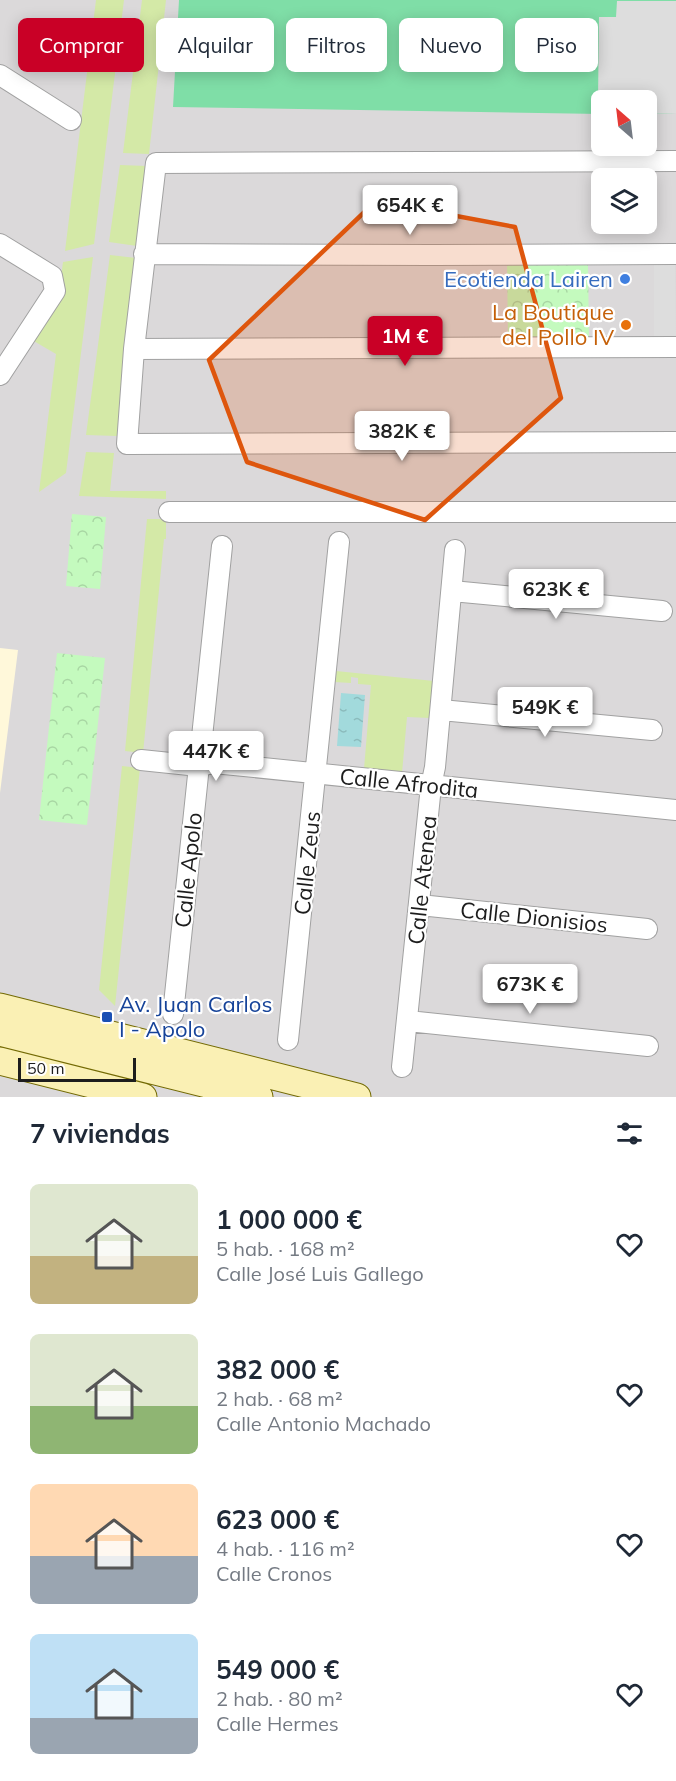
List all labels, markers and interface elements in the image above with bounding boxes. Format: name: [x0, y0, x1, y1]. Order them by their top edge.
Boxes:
chip: Comprar: [18, 18, 144, 72]
chip: Alquilar: [156, 18, 274, 72]
chip: Filtros: [286, 18, 387, 72]
chip: Nuevo: [399, 18, 503, 72]
chip: Piso: [515, 18, 598, 72]
north arrow: [591, 90, 657, 156]
map controls: [591, 90, 657, 234]
button: layers: [591, 168, 657, 234]
pin: 654K €: [361, 185, 459, 236]
text: 654K €: [377, 192, 443, 217]
place label: Ecotienda Lairen: [444, 265, 613, 293]
marker: Ecotienda Lairen: [618, 272, 632, 286]
place label: La Boutique del Pollo IV: [492, 298, 615, 351]
pin: 1M €: [369, 316, 441, 367]
marker: La Boutique del Pollo IV: [619, 318, 633, 332]
text: 1M €: [382, 323, 428, 348]
pin: 382K €: [353, 411, 451, 462]
text: 382K €: [369, 418, 435, 443]
pin: 623K €: [507, 569, 605, 620]
text: 623K €: [523, 576, 589, 601]
pin: 549K €: [496, 687, 594, 738]
text: 549K €: [512, 694, 578, 719]
pin: 447K €: [167, 731, 265, 782]
text: 447K €: [183, 738, 249, 763]
street label: Calle Afrodita: [338, 762, 480, 804]
street label: Calle Zeus: [288, 810, 326, 916]
street label: Calle Apolo: [168, 811, 208, 929]
street label: Calle Atenea: [401, 814, 443, 946]
street label: Calle Dionisios: [459, 895, 609, 939]
pin: 673K €: [481, 964, 579, 1015]
text: 673K €: [497, 971, 563, 996]
place label: Av. Juan Carlos I - Apolo: [119, 990, 272, 1043]
marker: Av. Juan Carlos I - Apolo: [100, 1010, 114, 1024]
scale bar: [18, 1055, 136, 1082]
text: 50 m: [27, 1058, 64, 1078]
text: 7 viviendas: [30, 1117, 170, 1150]
icon: filters: [613, 1117, 646, 1150]
text: 1 000 000 €: [216, 1203, 362, 1236]
icon: home: [78, 1208, 150, 1280]
icon: heart: [613, 1228, 646, 1261]
text: 5 hab. · 168 m²: [216, 1236, 355, 1261]
text: Calle José Luis Gallego: [216, 1261, 424, 1286]
text: 382 000 €: [216, 1353, 339, 1386]
icon: home: [78, 1358, 150, 1430]
icon: heart: [613, 1378, 646, 1411]
text: 2 hab. · 68 m²: [216, 1386, 343, 1411]
text: Calle Antonio Machado: [216, 1411, 431, 1436]
text: 623 000 €: [216, 1503, 339, 1536]
icon: home: [78, 1508, 150, 1580]
icon: heart: [613, 1528, 646, 1561]
text: 4 hab. · 116 m²: [216, 1536, 355, 1561]
text: Calle Cronos: [216, 1561, 332, 1586]
text: 549 000 €: [216, 1653, 339, 1686]
icon: home: [78, 1658, 150, 1730]
icon: heart: [613, 1678, 646, 1711]
text: 2 hab. · 80 m²: [216, 1686, 343, 1711]
text: Calle Hermes: [216, 1711, 339, 1736]

